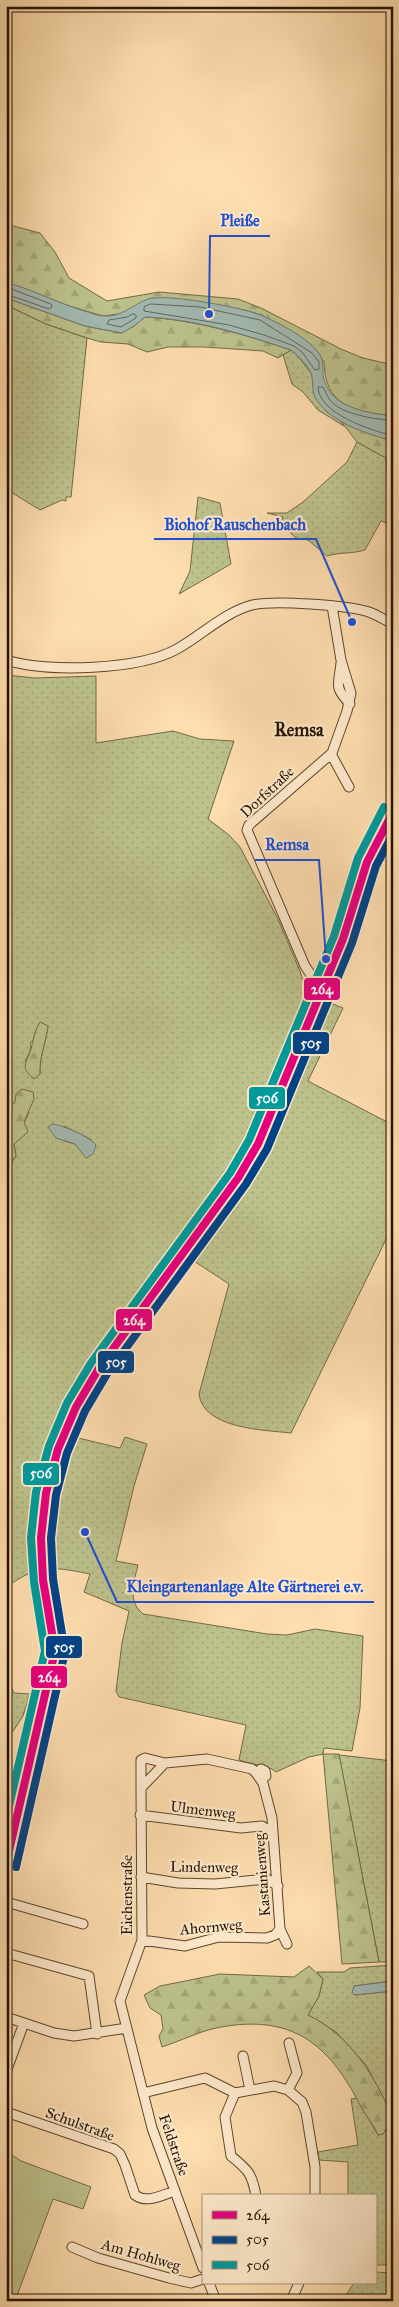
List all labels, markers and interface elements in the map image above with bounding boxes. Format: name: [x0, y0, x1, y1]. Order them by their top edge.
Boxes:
callout: Pleiße: [210, 205, 270, 236]
text: Pleiße: [220, 211, 260, 230]
callout: Biohof Rauschenbach: [154, 508, 316, 539]
text: Biohof Rauschenbach: [164, 515, 306, 534]
district label: Remsa: [274, 719, 324, 741]
street label: Dorfstraße: [236, 763, 298, 821]
callout: Remsa: [255, 829, 319, 860]
text: Remsa: [265, 835, 310, 854]
line badge: 264: [303, 977, 341, 1001]
text: 264: [311, 981, 334, 999]
line badge: 505: [292, 1031, 330, 1055]
text: 505: [300, 1035, 322, 1052]
line badge: 506: [248, 1086, 286, 1110]
text: 506: [256, 1090, 279, 1107]
line badge: 264: [115, 1308, 153, 1332]
text: 264: [123, 1312, 146, 1330]
line badge: 505: [97, 1350, 135, 1374]
text: 505: [105, 1354, 127, 1371]
line badge: 506: [22, 1462, 60, 1486]
text: 506: [30, 1465, 53, 1482]
callout: Kleingartenanlage Alte Gärtnerei e.v.: [117, 1571, 374, 1602]
text: Kleingartenanlage Alte Gärtnerei e.v.: [126, 1577, 364, 1597]
line badge: 505: [45, 1635, 83, 1659]
text: 505: [53, 1639, 75, 1656]
line badge: 264: [30, 1665, 68, 1689]
text: 264: [38, 1669, 61, 1687]
street label: Ulmenweg: [169, 1797, 238, 1823]
street label: Kastanienweg: [250, 1832, 274, 1917]
street label: Eichenstraße: [118, 1855, 136, 1935]
street label: Lindenweg: [170, 1857, 239, 1877]
street label: Ahornweg: [178, 1915, 244, 1939]
street label: Schulstraße: [43, 2103, 117, 2145]
street label: Feldstraße: [155, 2112, 193, 2178]
legend: [202, 2194, 376, 2284]
text: 264: [246, 2206, 270, 2224]
text: 505: [246, 2230, 269, 2248]
street label: Am Hohlweg: [98, 2235, 184, 2275]
text: 506: [246, 2256, 271, 2274]

